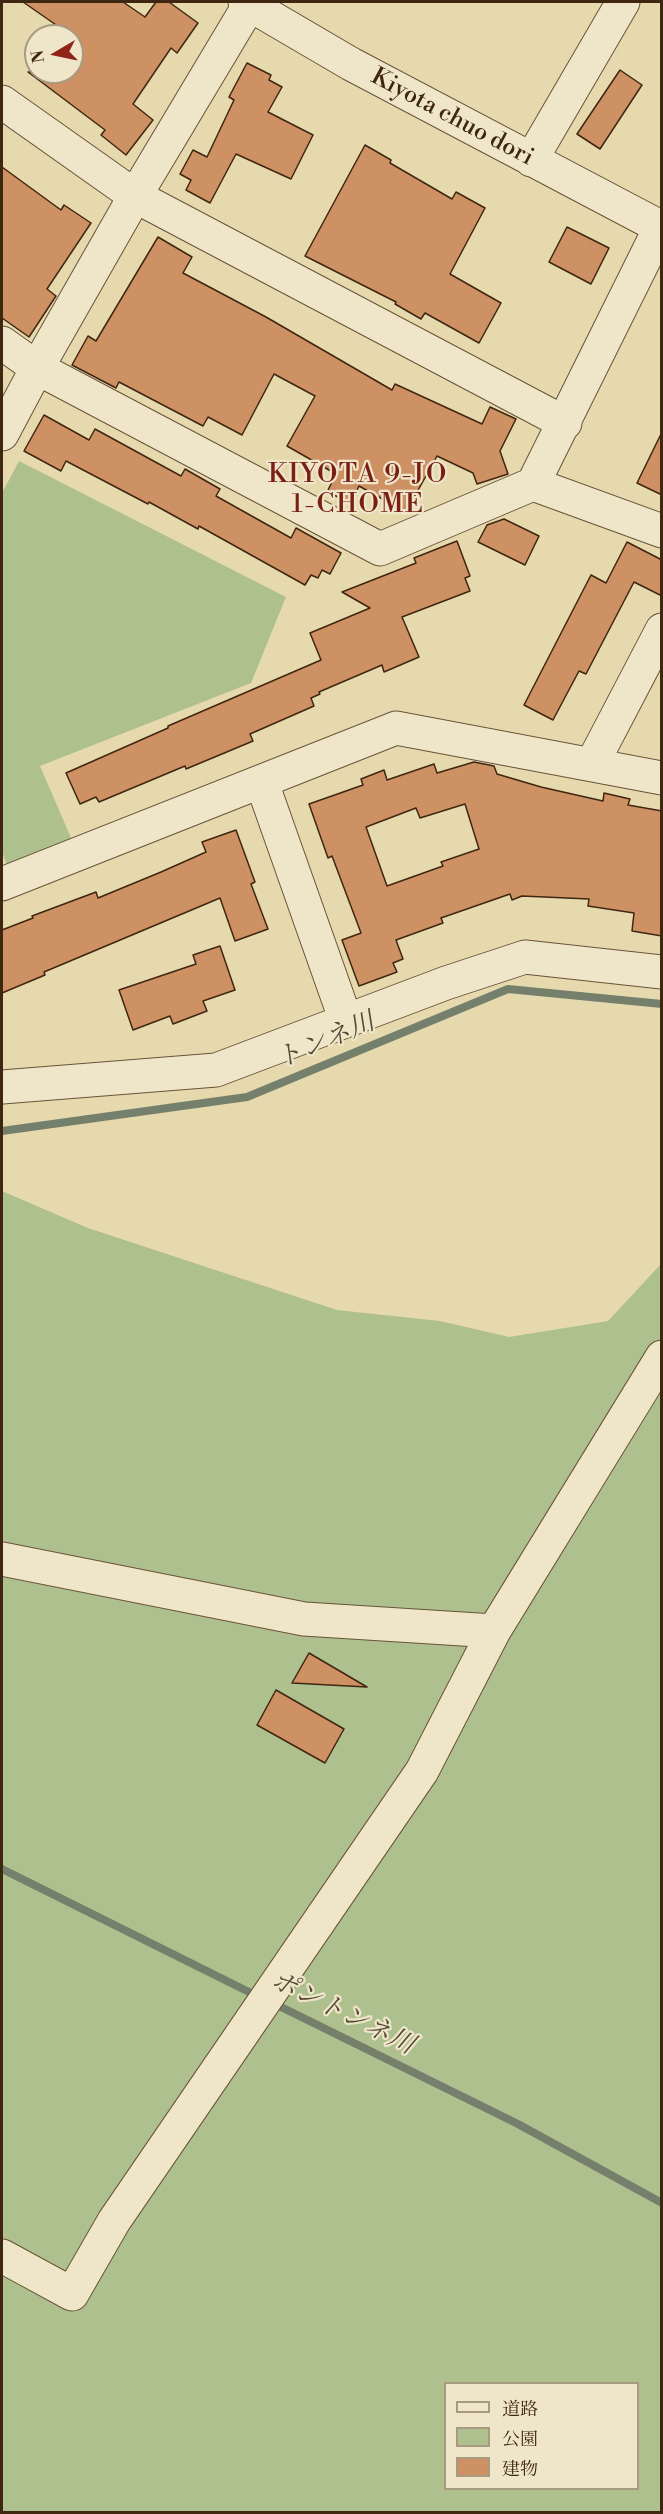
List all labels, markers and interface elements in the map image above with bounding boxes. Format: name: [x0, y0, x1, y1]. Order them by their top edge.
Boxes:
north arrow: [24, 24, 84, 84]
text: N: [27, 49, 49, 64]
street label: Kiyota chuo dori: [366, 63, 538, 173]
district label: KIYOTA 9-JO 1-CHOME: [268, 460, 448, 522]
water label: トンネ川: [272, 1007, 380, 1077]
water label: ポントンネ川: [265, 1966, 419, 2062]
legend: [444, 2382, 639, 2490]
text: 道路: [502, 2398, 538, 2421]
text: 公園: [502, 2428, 538, 2451]
text: 建物: [502, 2458, 538, 2481]

